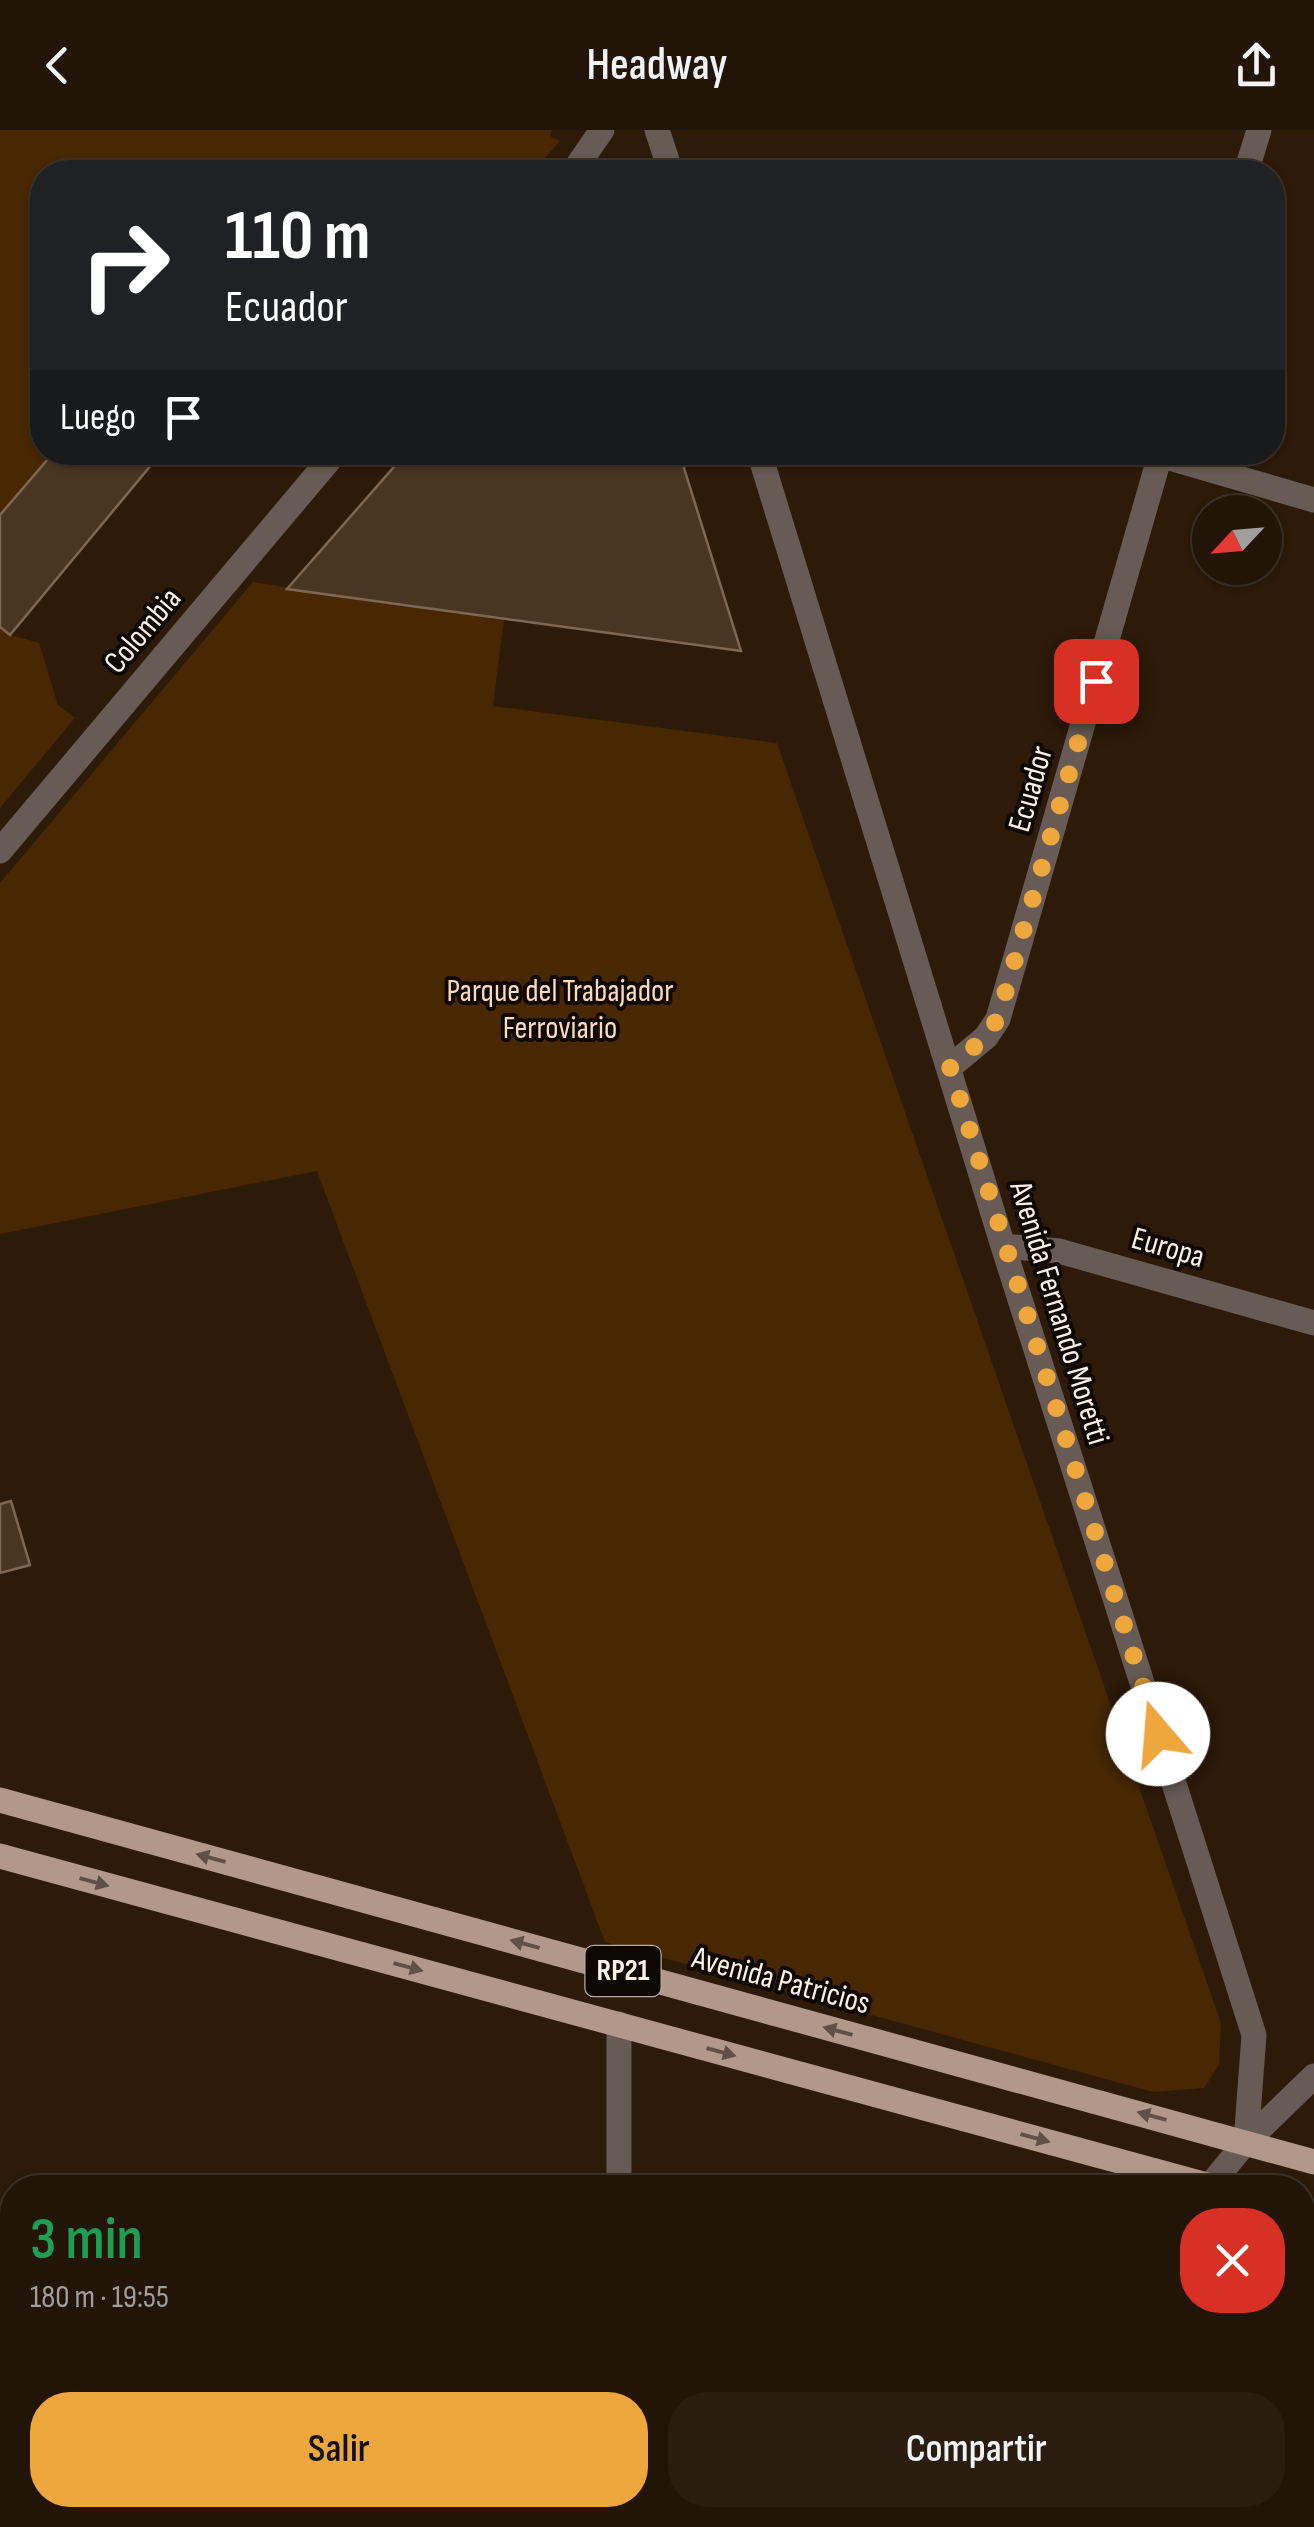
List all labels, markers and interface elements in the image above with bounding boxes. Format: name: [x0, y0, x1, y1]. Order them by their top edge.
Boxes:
icon: back: [30, 38, 85, 93]
text: Headway: [586, 38, 728, 93]
icon: share: [1229, 38, 1284, 93]
text: 110 m: [225, 195, 371, 279]
icon: right: [60, 200, 190, 330]
text: Ecuador: [225, 280, 348, 335]
icon: arrive: [156, 390, 211, 445]
text: Luego: [60, 395, 136, 440]
north arrow: [1192, 495, 1282, 585]
map controls: [1192, 495, 1282, 585]
street label: Colombia: [96, 580, 190, 682]
pin: [1054, 639, 1139, 724]
icon: arrive: [1069, 654, 1124, 709]
street label: Ecuador: [1000, 742, 1062, 836]
park label: Parque del Trabajador Ferroviario: [446, 972, 674, 1048]
street label: Avenida Fernando Moretti: [1000, 1176, 1118, 1449]
street label: Europa: [1127, 1219, 1209, 1277]
position arrow: [1106, 1682, 1210, 1786]
one-way arrow: [196, 1850, 226, 1865]
one-way arrow: [79, 1874, 110, 1890]
one-way arrow: [509, 1936, 540, 1952]
street label: Avenida Patricios: [687, 1938, 874, 2023]
road number: RP21: [586, 1946, 660, 1996]
one-way arrow: [393, 1960, 424, 1975]
one-way arrow: [822, 2022, 853, 2038]
one-way arrow: [706, 2045, 737, 2061]
one-way arrow: [1136, 2108, 1167, 2124]
one-way arrow: [1020, 2131, 1051, 2147]
text: 3 min: [30, 2204, 143, 2276]
button: close: [1180, 2208, 1285, 2313]
text: 180 m · 19:55: [30, 2278, 169, 2317]
button: Salir: [30, 2392, 648, 2507]
button: Compartir: [668, 2392, 1285, 2507]

